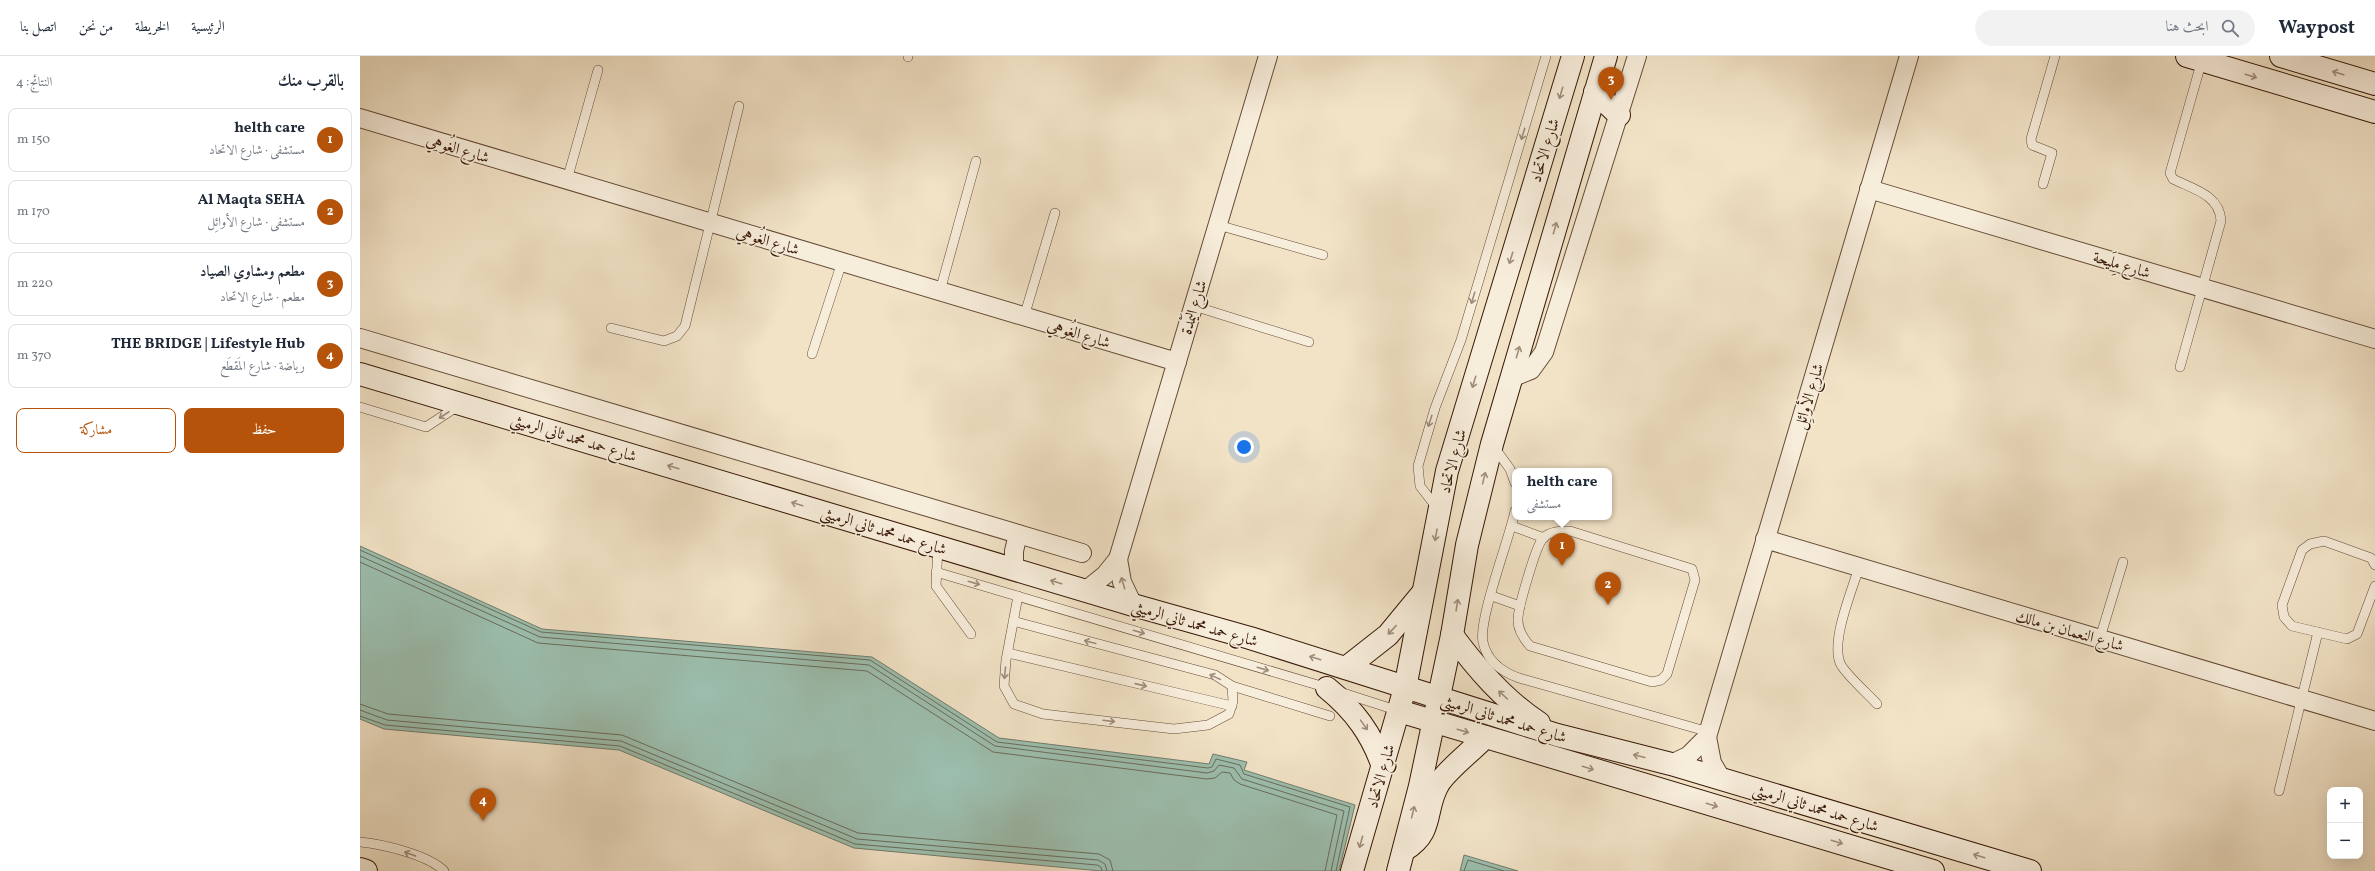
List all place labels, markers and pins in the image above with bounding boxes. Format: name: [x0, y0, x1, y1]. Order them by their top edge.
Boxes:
pin: 3: [1598, 67, 1624, 100]
pin: 1: [1549, 533, 1575, 566]
pin: 2: [1595, 572, 1621, 605]
pin: 4: [470, 788, 496, 821]

